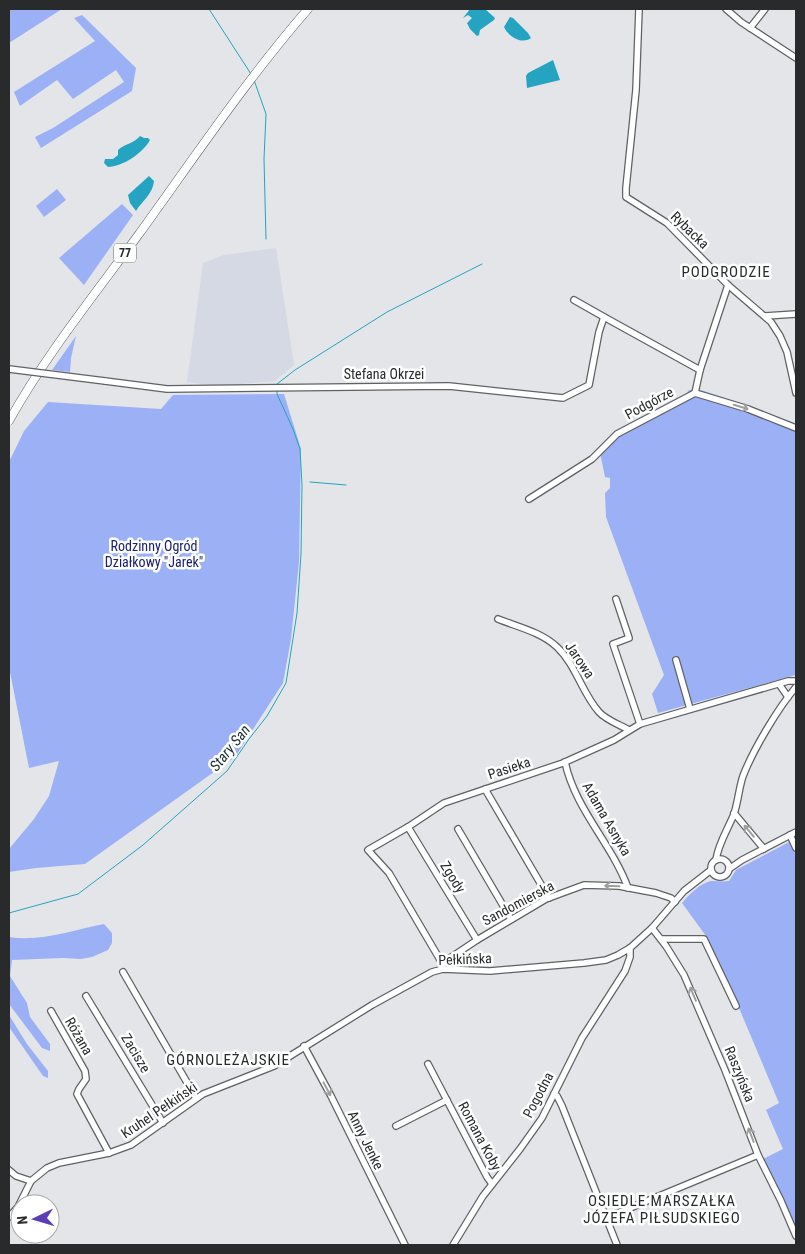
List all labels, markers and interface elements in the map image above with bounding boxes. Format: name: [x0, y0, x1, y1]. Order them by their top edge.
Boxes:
street label: Rybacka: [668, 208, 712, 252]
road number: 77: [114, 244, 136, 262]
district label: PODGRODZIE: [681, 263, 771, 281]
street label: Stefana Okrzei: [344, 366, 424, 382]
street label: Podgórze: [622, 383, 676, 422]
one-way arrow: [733, 402, 749, 412]
park label: Rodzinny Ogród Działkowy "Jarek": [105, 538, 203, 570]
street label: Jarowa: [562, 639, 598, 681]
water label: Stary San: [206, 721, 254, 775]
street label: Pasieka: [486, 754, 532, 782]
street label: Adama Asnyka: [580, 779, 634, 859]
one-way arrow: [743, 824, 755, 837]
street label: Zgody: [437, 858, 469, 896]
street label: Sandomierska: [479, 877, 557, 929]
one-way arrow: [604, 881, 620, 890]
street label: Pełkińska: [438, 950, 492, 968]
one-way arrow: [687, 987, 697, 1002]
street label: Różana: [62, 1014, 96, 1058]
street label: Zacisze: [118, 1031, 154, 1076]
street label: Raszyńska: [722, 1044, 758, 1104]
district label: GÓRNOLEŻAJSKIE: [166, 1051, 290, 1069]
street label: Pogodna: [519, 1070, 557, 1120]
street label: Kruhel Pełkiński: [118, 1079, 200, 1141]
one-way arrow: [323, 1081, 332, 1096]
street label: Romana Koby: [455, 1099, 505, 1173]
street label: Anny Jenke: [345, 1108, 387, 1172]
one-way arrow: [746, 1128, 755, 1144]
district label: OSIEDLE MARSZAŁKA JÓZEFA PIŁSUDSKIEGO: [583, 1192, 741, 1227]
north arrow: [10, 1194, 60, 1244]
text: N: [14, 1215, 30, 1225]

